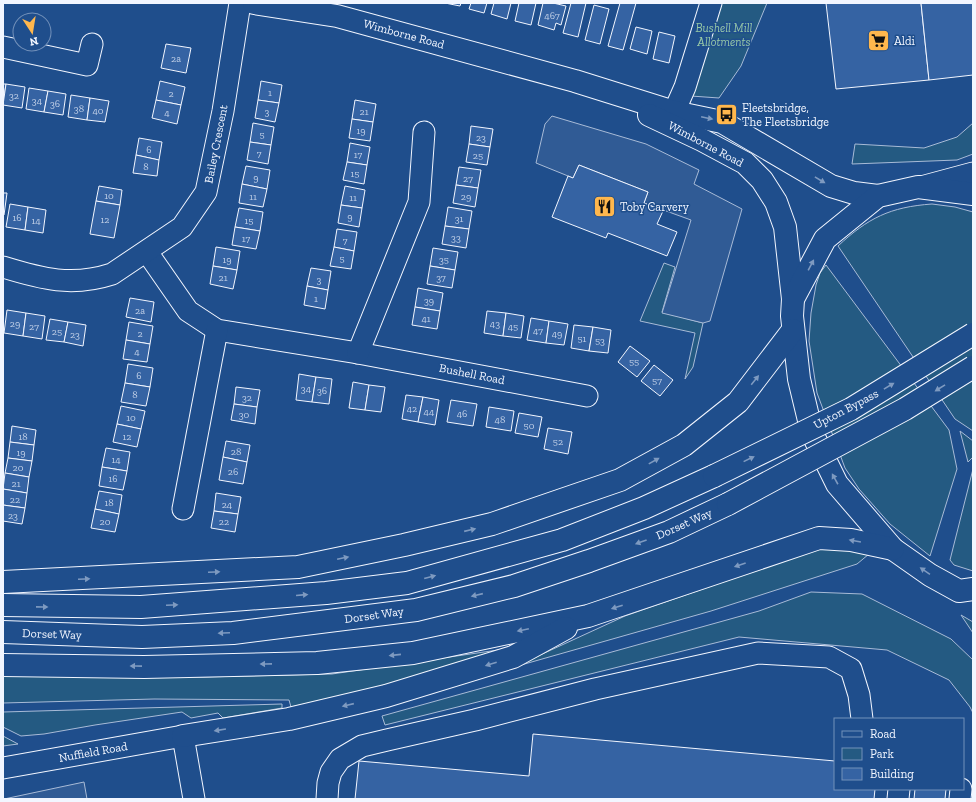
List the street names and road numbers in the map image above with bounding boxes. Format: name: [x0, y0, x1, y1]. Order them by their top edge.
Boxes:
street label: Wimborne Road: [362, 16, 446, 52]
street label: Bailey Crescent: [202, 103, 231, 185]
street label: Wimborne Road: [666, 118, 746, 170]
street label: Bushell Road: [438, 361, 506, 387]
street label: Upton Bypass: [811, 386, 881, 432]
street label: Dorset Way: [654, 505, 715, 543]
street label: Dorset Way: [343, 604, 405, 626]
street label: Dorset Way: [22, 626, 83, 642]
street label: Nuffield Road: [57, 739, 129, 765]

